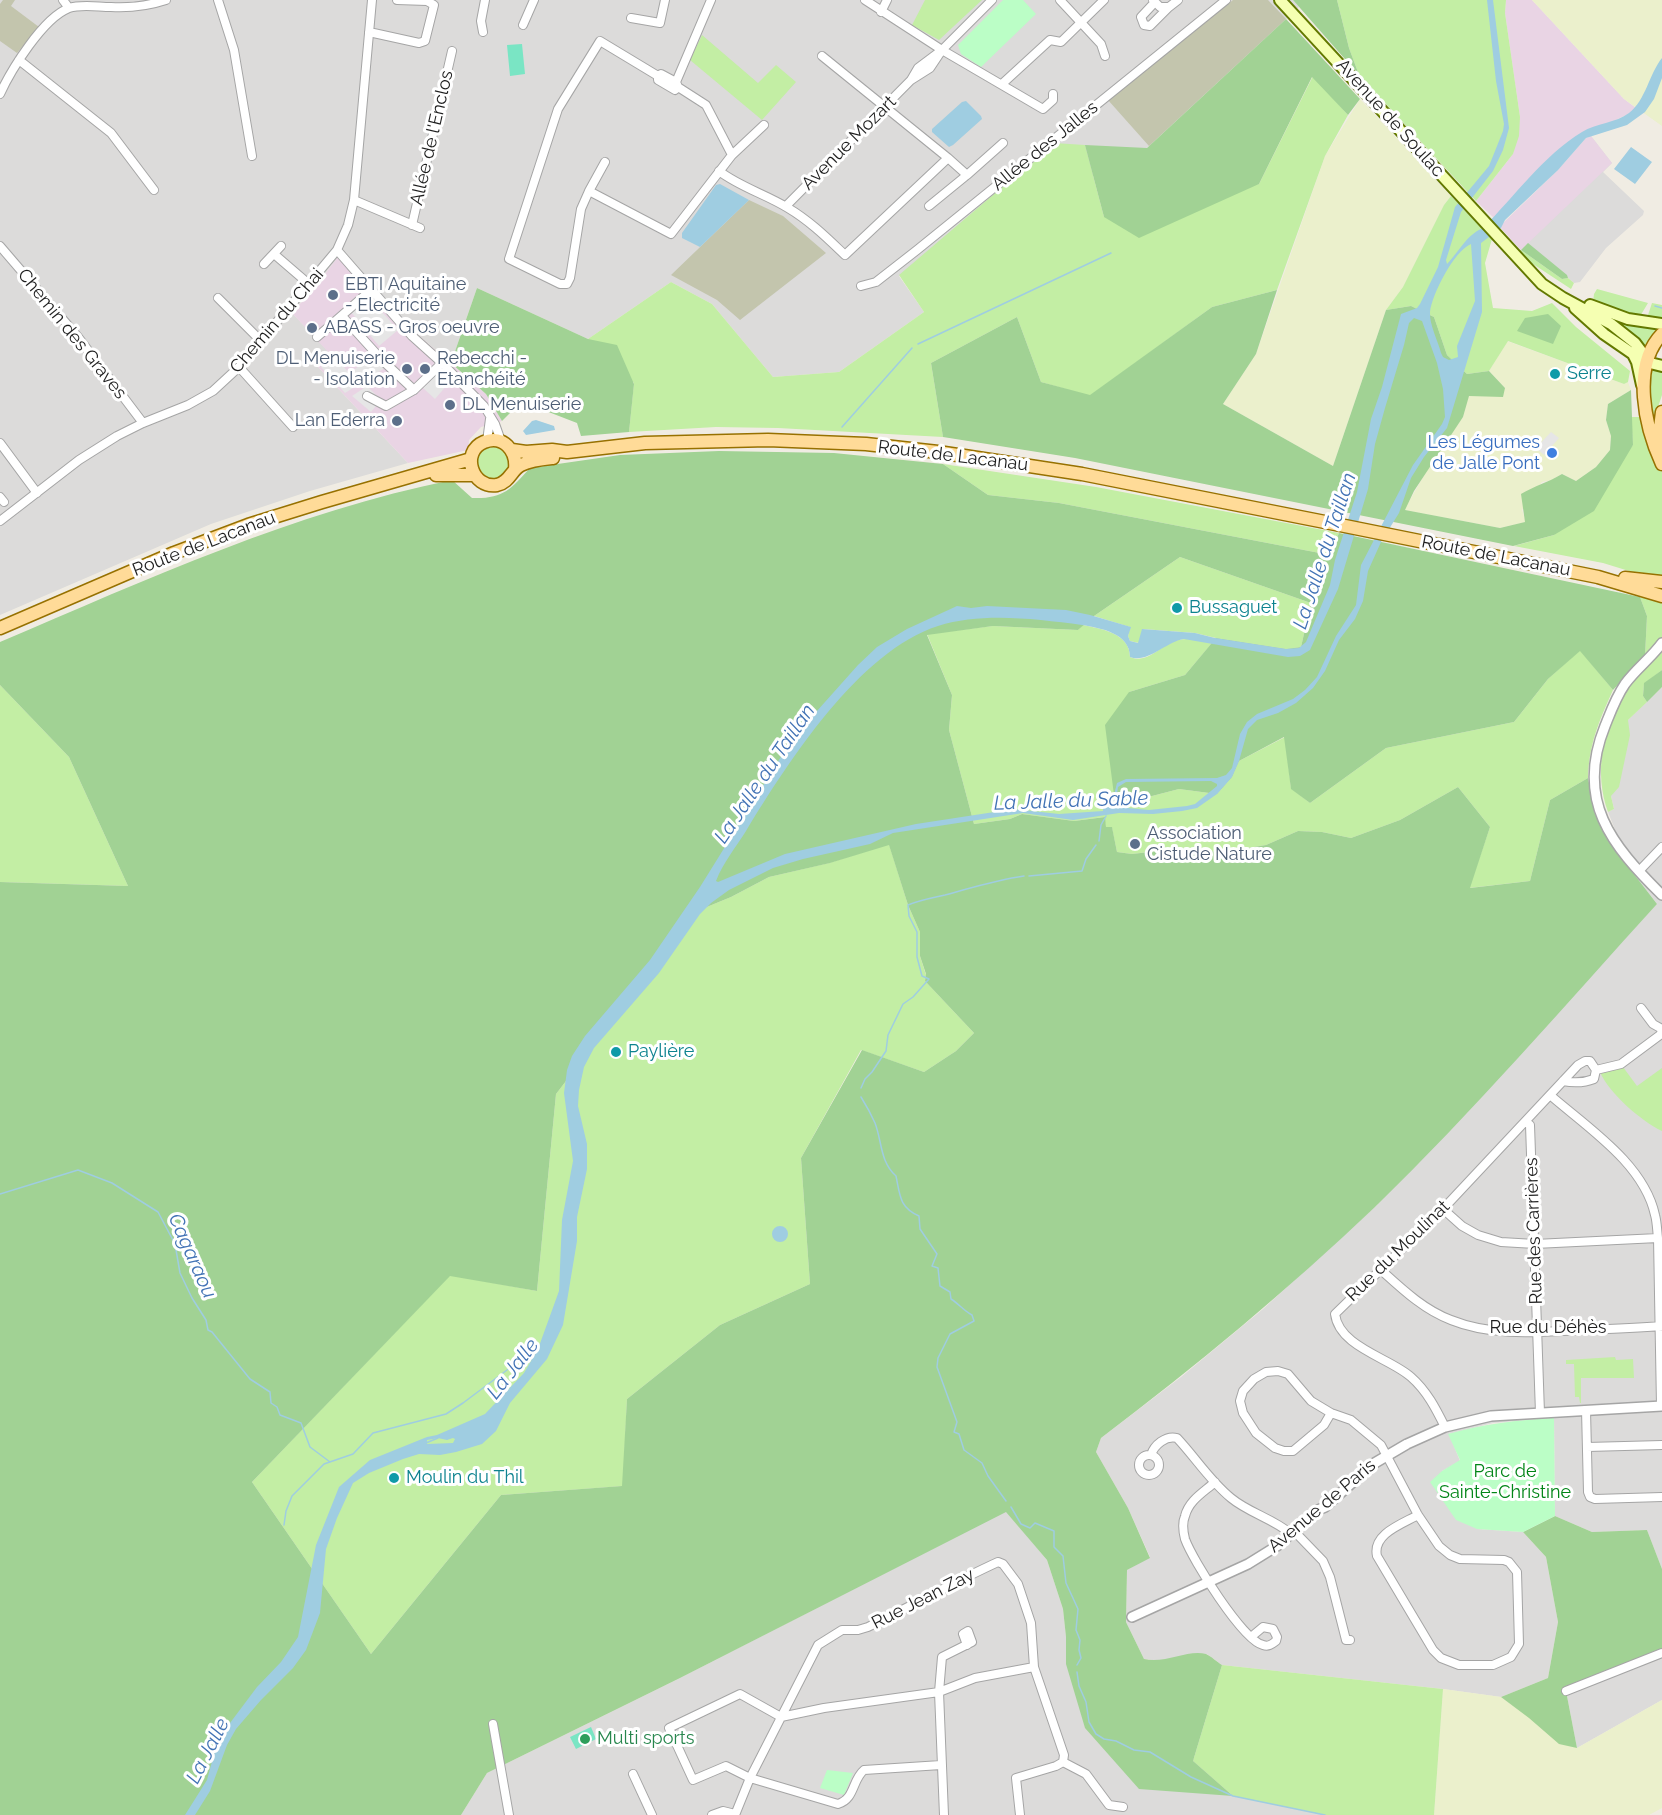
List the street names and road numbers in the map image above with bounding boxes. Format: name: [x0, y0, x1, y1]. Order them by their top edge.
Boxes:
street label: Avenue de Soulac: [1331, 55, 1449, 181]
street label: Allée de l'Enclos: [406, 68, 458, 208]
street label: Avenue Mozart: [797, 91, 901, 195]
street label: Allée des Jalles: [988, 97, 1102, 195]
street label: Chemin du Chai: [226, 264, 328, 378]
street label: Chemin des Graves: [13, 265, 131, 403]
street label: Route de Lacanau: [877, 436, 1029, 476]
street label: Route de Lacanau: [130, 507, 278, 581]
street label: Route de Lacanau: [1420, 531, 1572, 581]
street label: Rue des Carrières: [1521, 1157, 1547, 1305]
street label: Rue du Moulinat: [1342, 1196, 1454, 1306]
street label: Rue du Déhès: [1489, 1317, 1607, 1339]
street label: Avenue de Paris: [1264, 1455, 1380, 1557]
street label: Rue Jean Zay: [868, 1564, 978, 1634]

